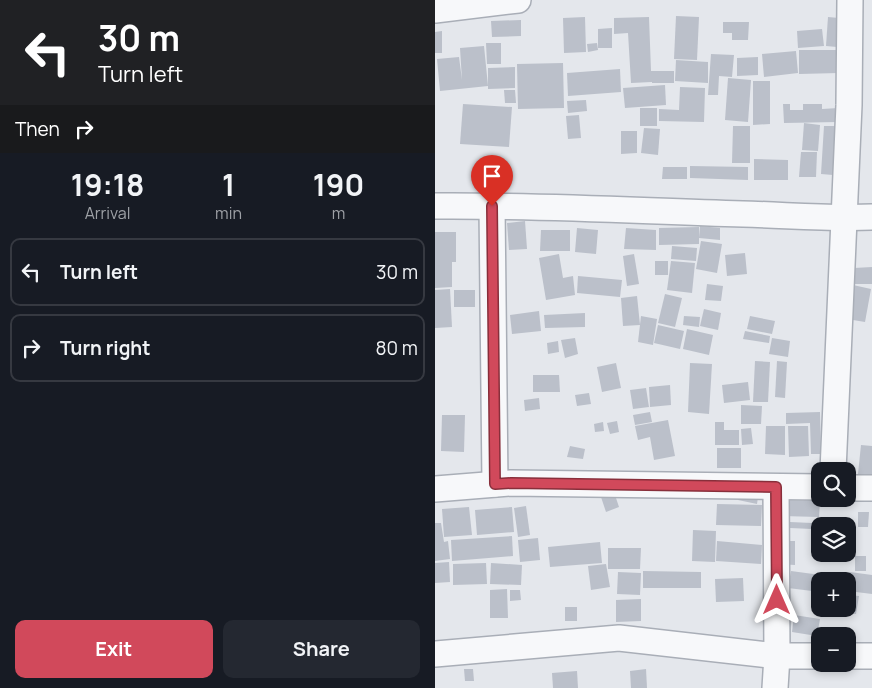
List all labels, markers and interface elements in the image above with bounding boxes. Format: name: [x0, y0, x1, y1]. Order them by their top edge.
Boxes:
text: 30 m: [98, 14, 180, 62]
icon: left: [15, 20, 80, 85]
text: Turn left: [98, 59, 183, 89]
icon: right: [70, 115, 98, 143]
text: Then: [15, 116, 60, 142]
pin: [471, 155, 513, 206]
icon: arrive: [478, 162, 506, 190]
text: 19:18: [71, 164, 144, 205]
text: 1: [222, 164, 235, 205]
text: 190: [313, 164, 364, 205]
text: Arrival: [85, 202, 130, 224]
text: min: [215, 202, 242, 224]
text: m: [332, 202, 345, 224]
icon: left: [17, 258, 45, 286]
text: Turn left: [60, 259, 138, 285]
text: 30 m: [376, 259, 418, 285]
icon: right: [17, 334, 45, 362]
text: Turn right: [60, 335, 150, 361]
text: 80 m: [375, 335, 418, 361]
map controls: [811, 462, 856, 672]
button: search: [811, 462, 856, 507]
button: layers: [811, 517, 856, 562]
button: +: [811, 572, 856, 617]
position arrow: [750, 573, 802, 625]
button: Exit: [15, 620, 213, 678]
button: Share: [223, 620, 420, 678]
button: −: [811, 627, 856, 672]

